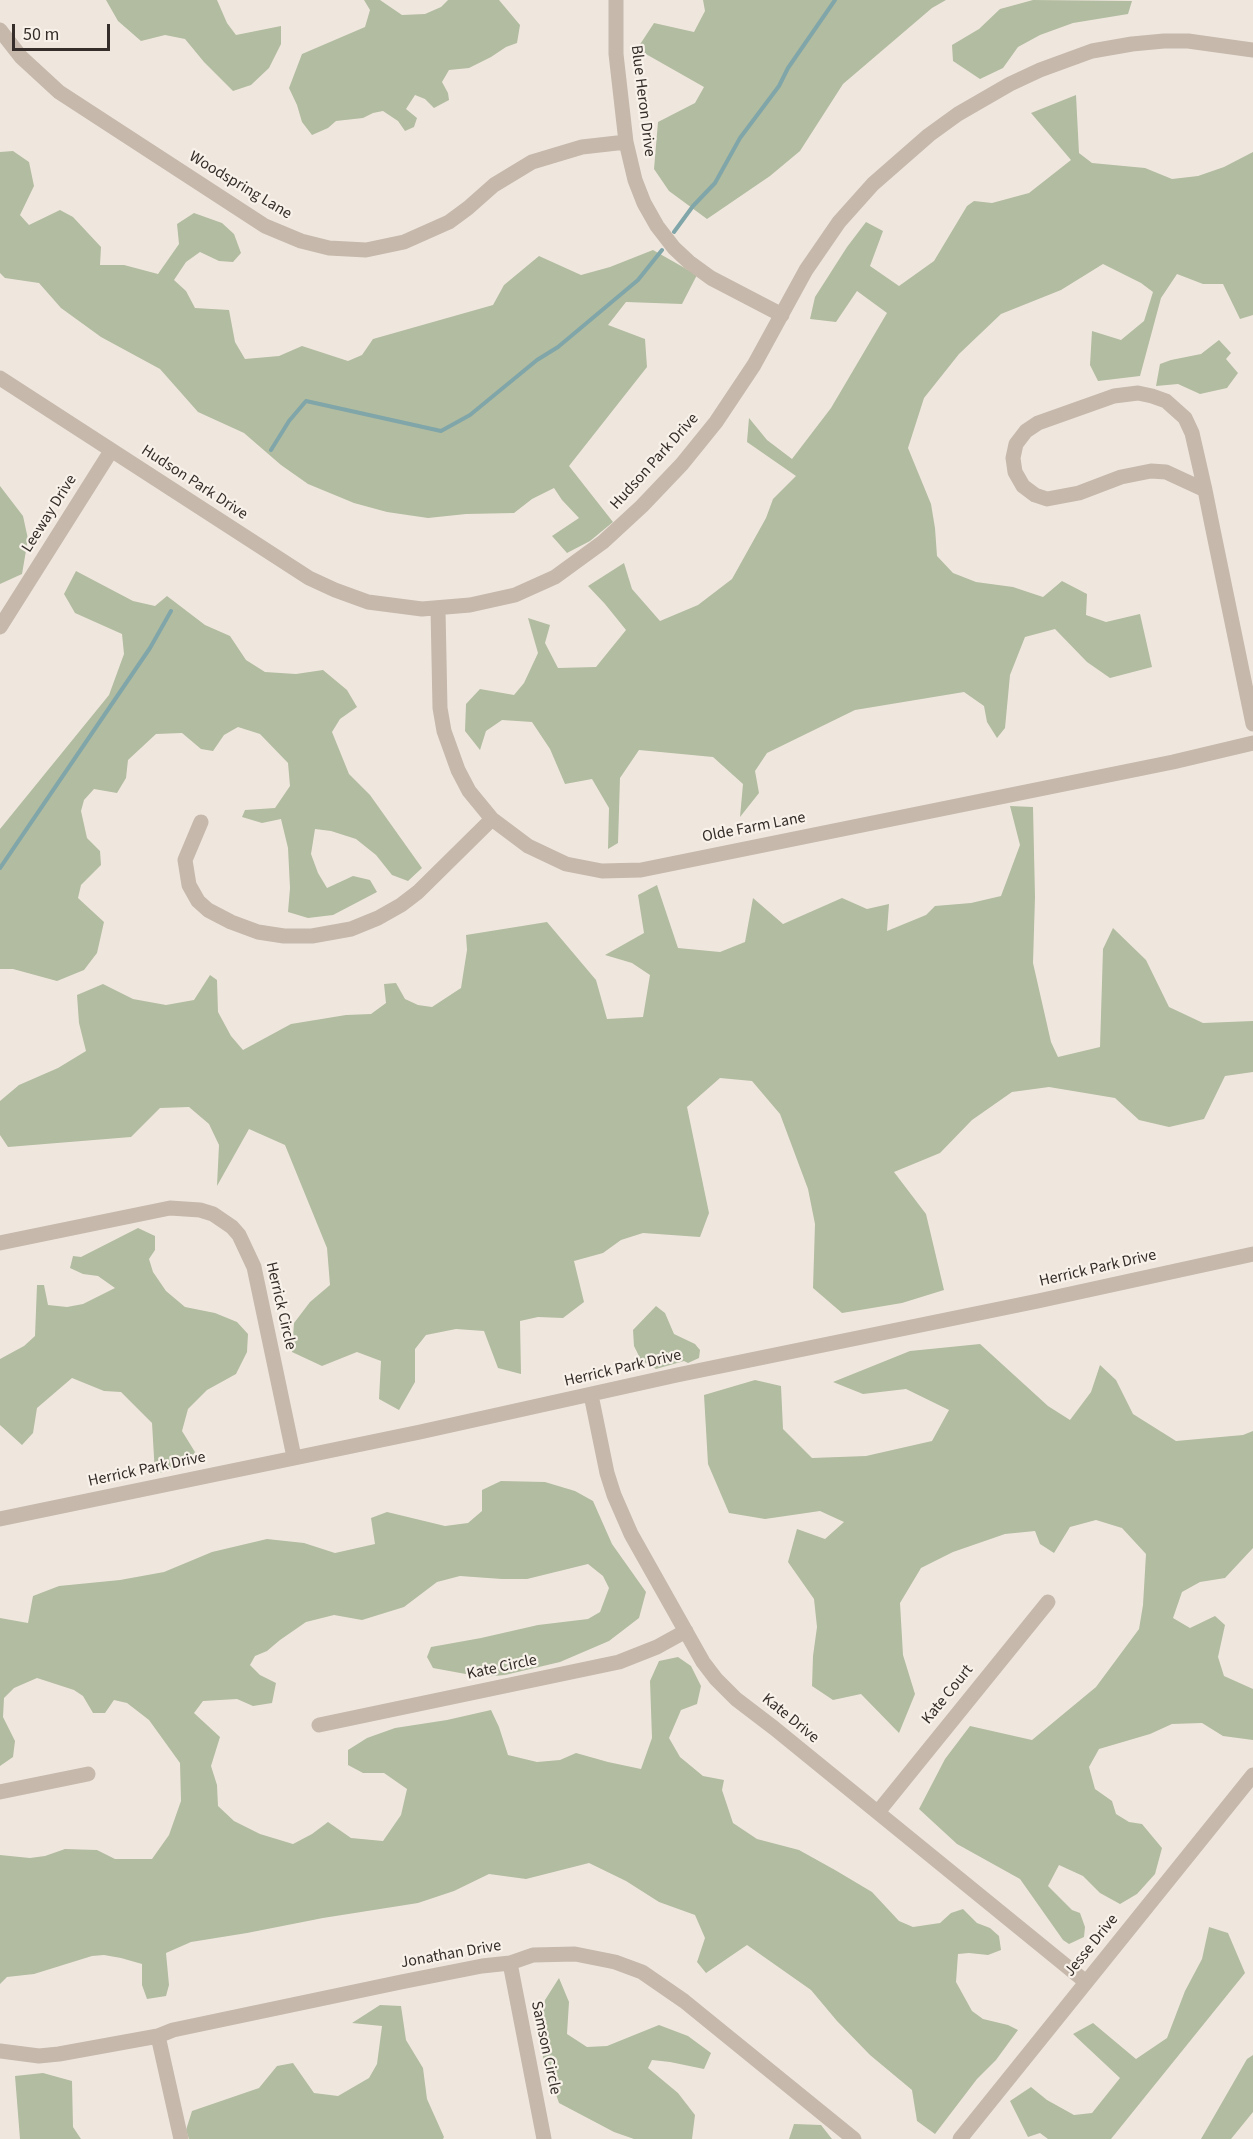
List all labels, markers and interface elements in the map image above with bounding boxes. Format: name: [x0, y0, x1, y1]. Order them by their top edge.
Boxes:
scale bar: [15, 12, 112, 50]
text: 50 m: [23, 22, 59, 47]
street label: Blue Heron Drive: [626, 44, 658, 158]
street label: Woodspring Lane: [185, 148, 295, 224]
street label: Hudson Park Drive: [607, 410, 703, 514]
street label: Hudson Park Drive: [137, 441, 251, 525]
street label: Leeway Drive: [18, 471, 82, 557]
street label: Olde Farm Lane: [701, 809, 807, 847]
street label: Herrick Park Drive: [1038, 1246, 1158, 1292]
street label: Herrick Circle: [261, 1260, 299, 1352]
street label: Herrick Park Drive: [563, 1346, 683, 1392]
street label: Herrick Park Drive: [87, 1448, 207, 1492]
street label: Kate Circle: [465, 1651, 539, 1685]
street label: Kate Court: [918, 1661, 978, 1729]
street label: Kate Drive: [757, 1690, 823, 1748]
street label: Jesse Drive: [1061, 1911, 1123, 1981]
street label: Jonathan Drive: [399, 1937, 503, 1973]
street label: Samson Circle: [526, 2000, 564, 2096]

